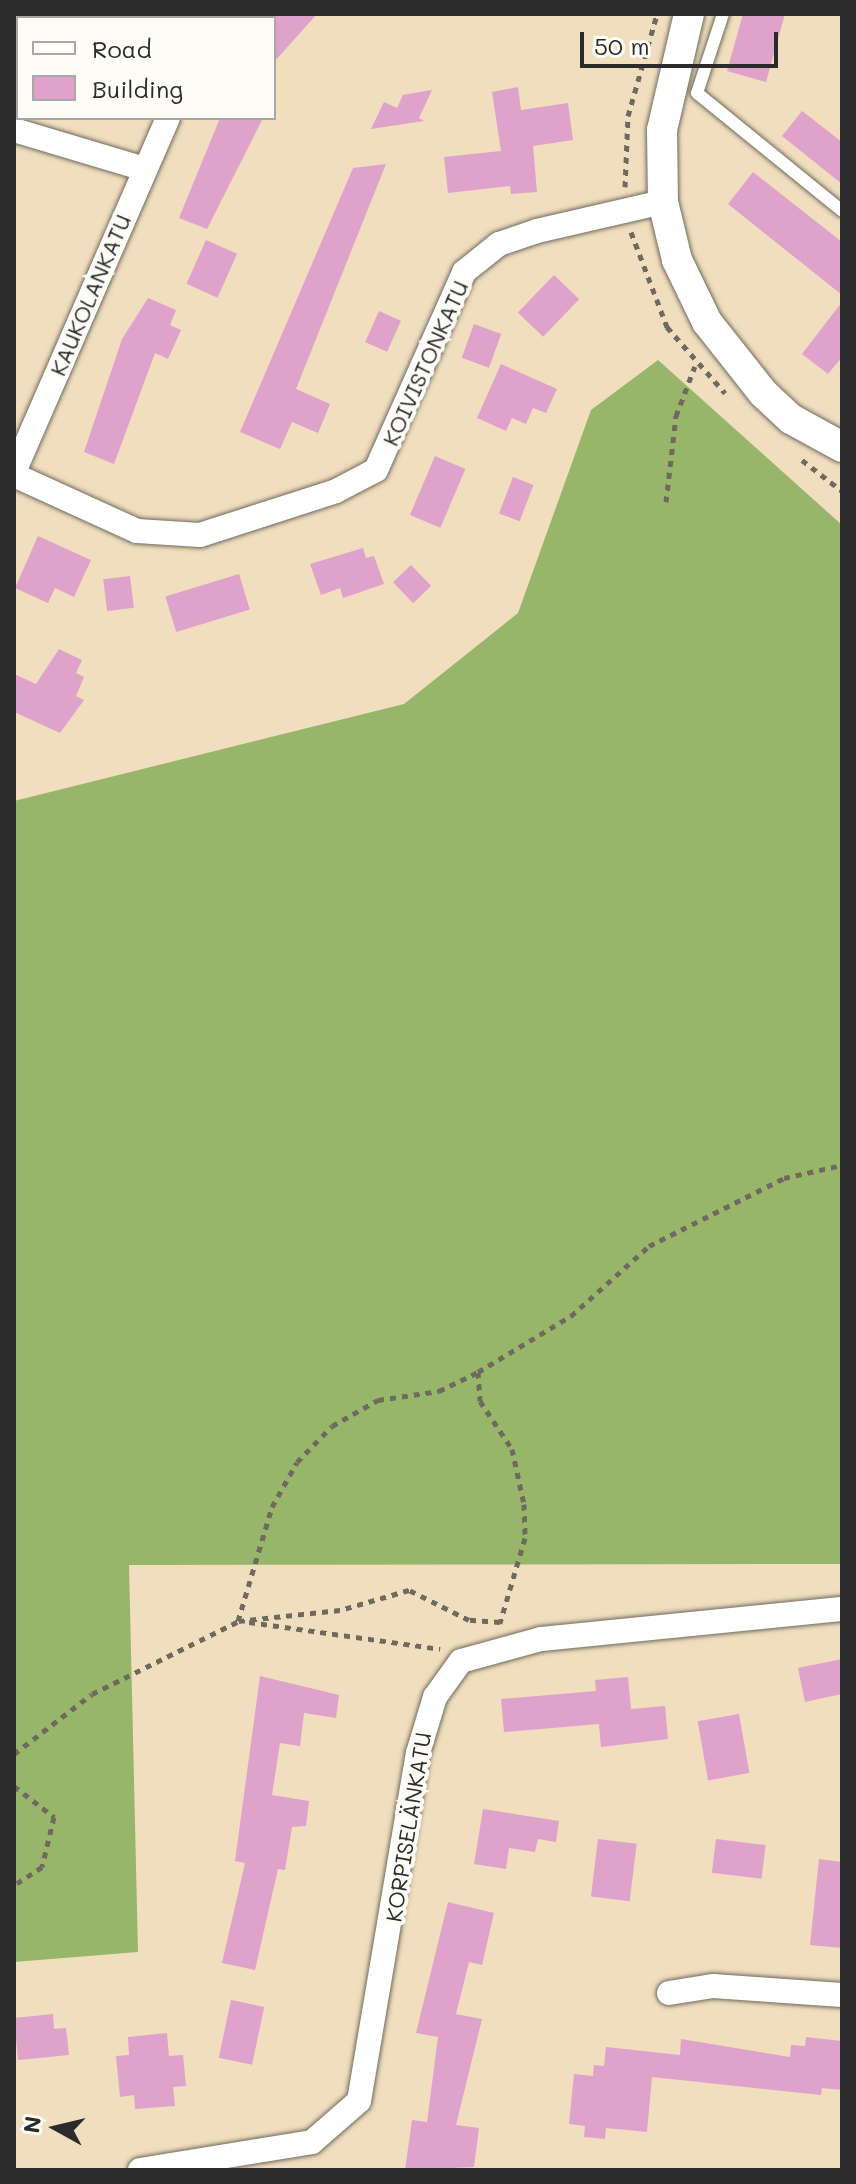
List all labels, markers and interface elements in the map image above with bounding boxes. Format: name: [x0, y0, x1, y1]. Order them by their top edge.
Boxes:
legend: [16, 16, 276, 120]
scale bar: [584, 16, 782, 66]
text: 50 m: [594, 30, 650, 61]
text: Road: [92, 33, 152, 64]
text: Building: [92, 73, 183, 104]
street label: KAUKOLANKATU: [44, 210, 136, 380]
street label: KOIVISTONKATU: [377, 276, 473, 450]
street label: KORPISELÄNKATU: [380, 1730, 436, 1924]
north arrow: [16, 2088, 96, 2168]
text: N: [16, 2114, 47, 2135]

